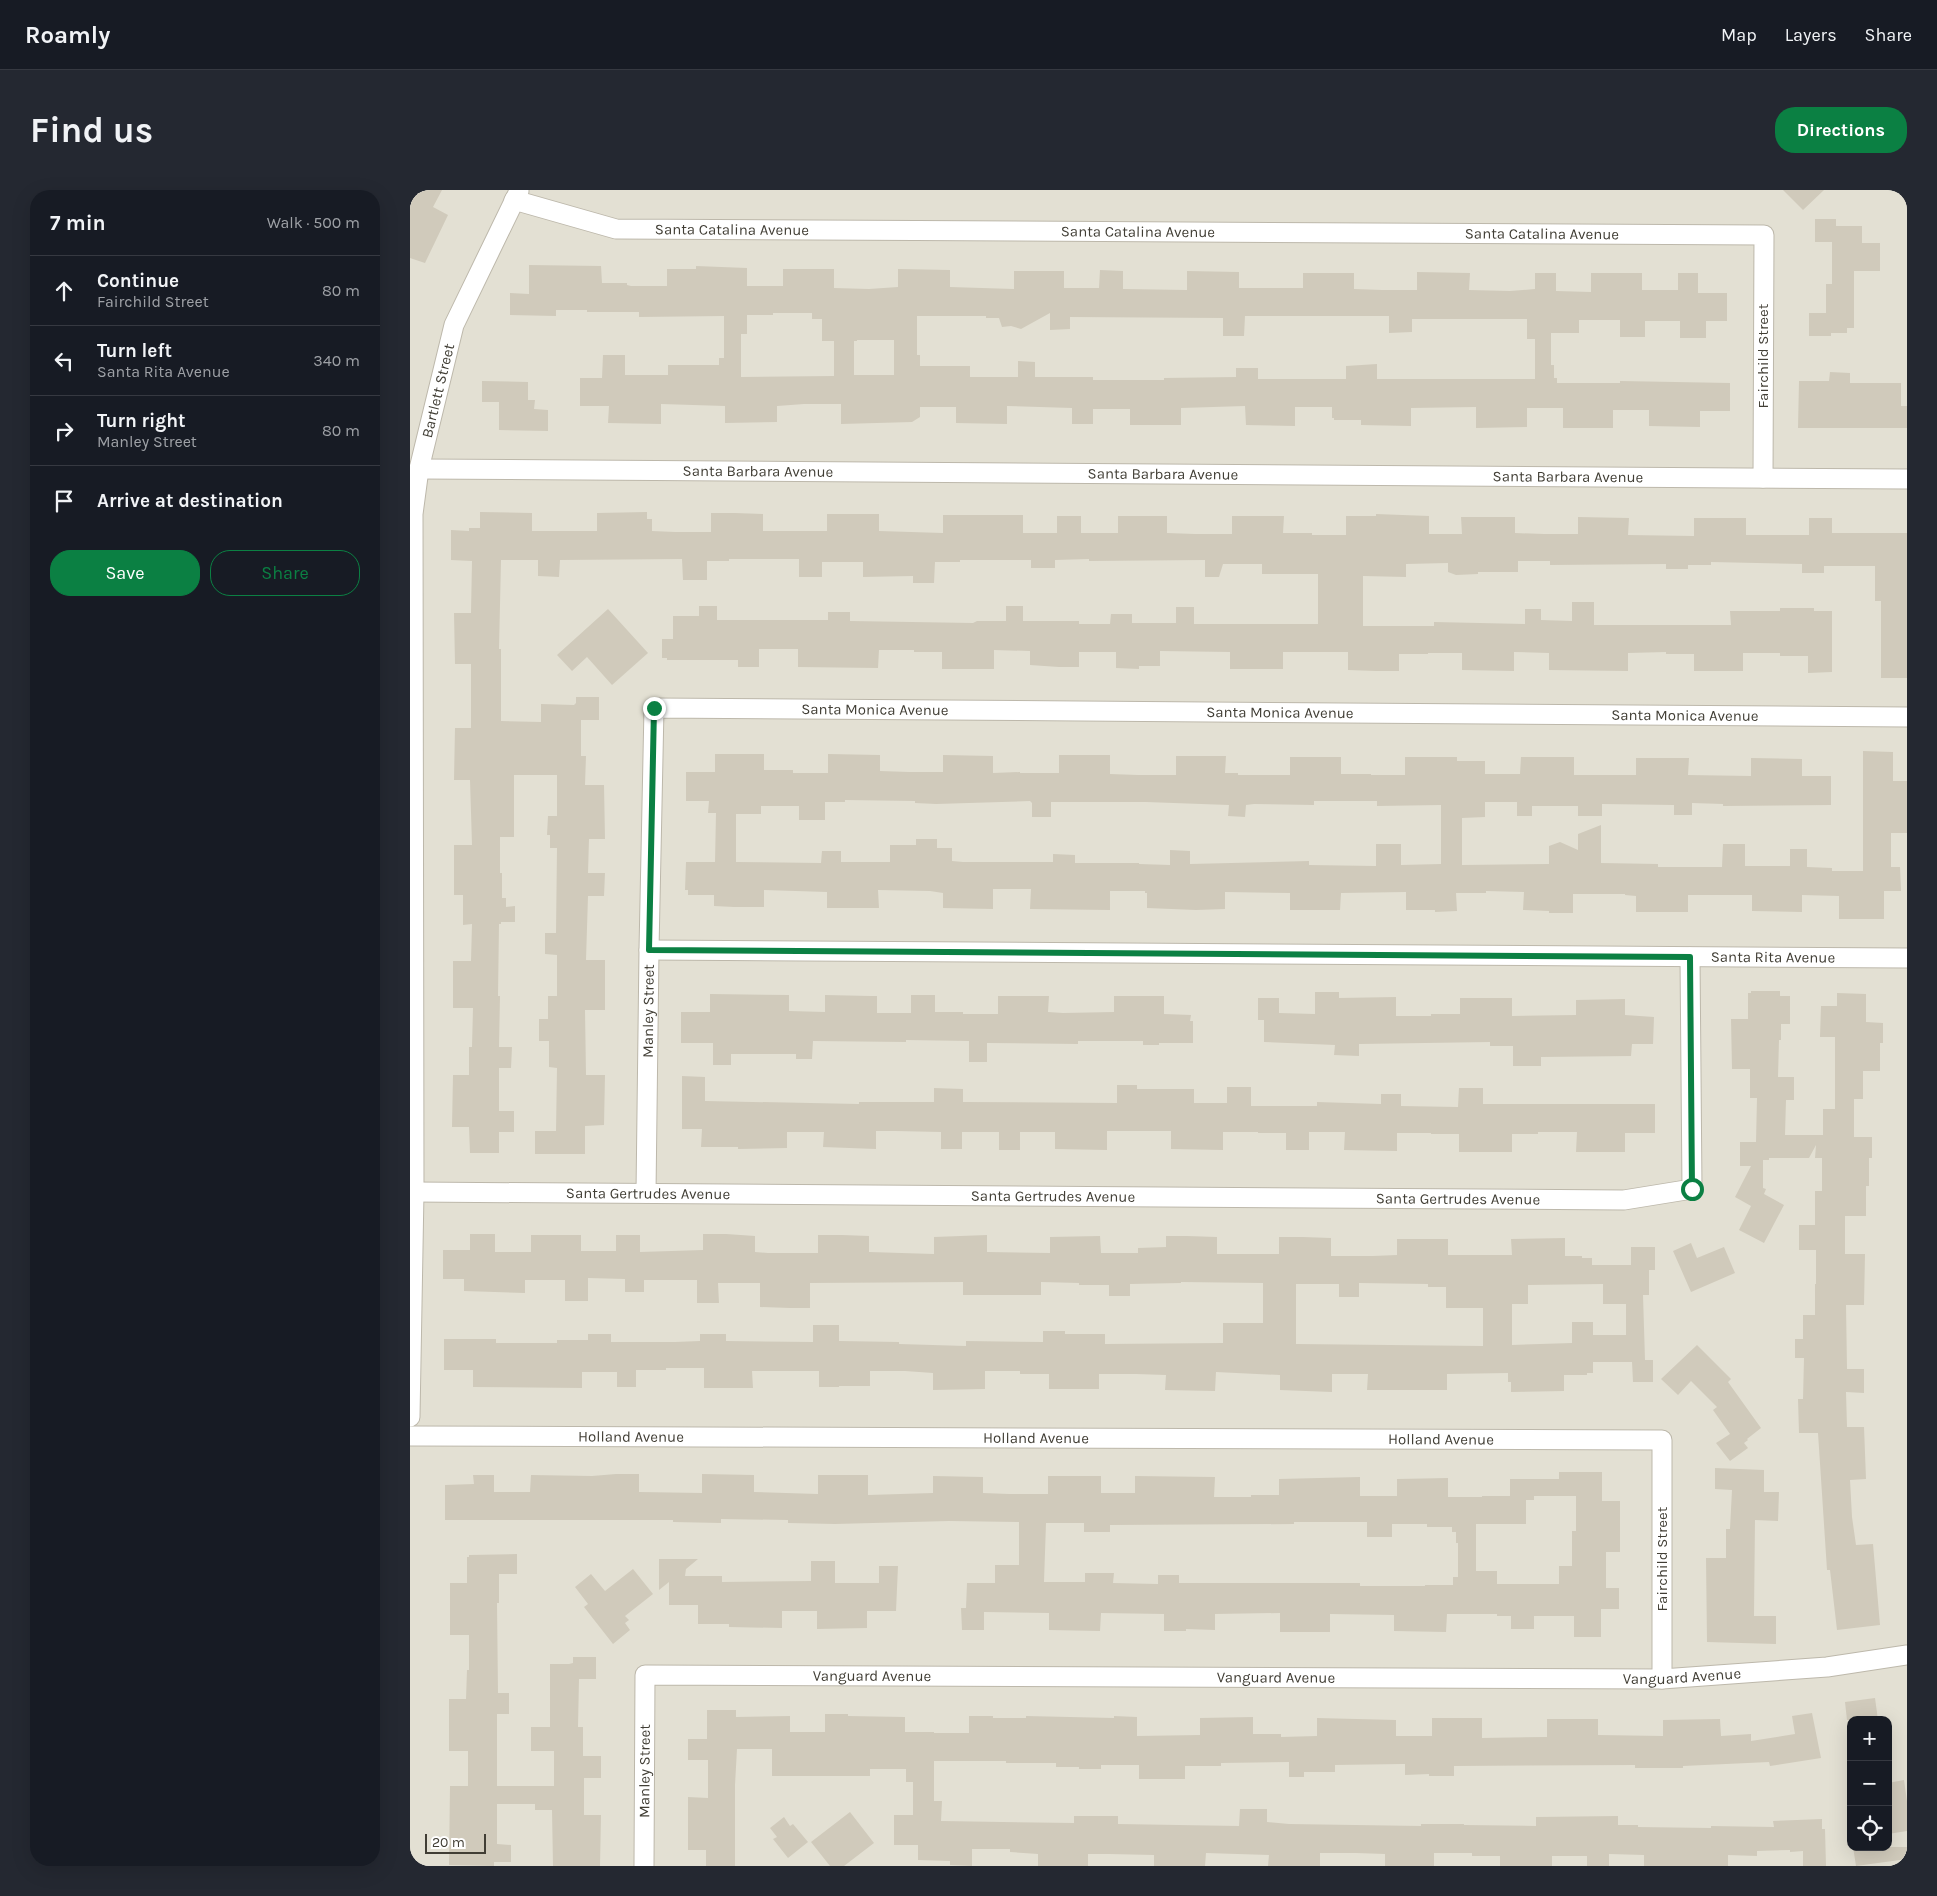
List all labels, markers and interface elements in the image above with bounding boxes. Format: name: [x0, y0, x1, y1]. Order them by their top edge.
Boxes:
text: Roamly: [25, 21, 110, 49]
text: Map: [1721, 24, 1757, 46]
text: Layers: [1785, 24, 1837, 46]
text: Share: [1865, 24, 1912, 46]
button: Directions: [1775, 107, 1907, 153]
text: Find us: [30, 110, 153, 151]
text: 7 min: [50, 211, 106, 235]
text: Walk · 500 m: [267, 213, 360, 232]
street label: Santa Catalina Avenue: [655, 220, 809, 239]
street label: Santa Catalina Avenue: [1061, 222, 1215, 241]
street label: Santa Catalina Avenue: [1465, 224, 1619, 243]
text: Continue: [97, 270, 179, 292]
icon: ahead: [50, 277, 78, 305]
text: 80 m: [322, 281, 360, 300]
text: Fairchild Street: [97, 292, 209, 311]
street label: Fairchild Street: [1754, 303, 1772, 408]
text: Turn left: [97, 340, 172, 362]
street label: Bartlett Street: [418, 341, 458, 440]
icon: left: [50, 347, 78, 375]
text: 340 m: [313, 351, 360, 370]
text: Santa Rita Avenue: [97, 362, 230, 381]
text: Turn right: [97, 410, 186, 432]
icon: right: [50, 417, 78, 445]
text: 80 m: [322, 421, 360, 440]
text: Manley Street: [97, 432, 197, 451]
street label: Santa Barbara Avenue: [683, 462, 833, 481]
street label: Santa Barbara Avenue: [1088, 464, 1238, 484]
street label: Santa Barbara Avenue: [1493, 467, 1643, 486]
icon: arrive: [50, 487, 78, 515]
text: Arrive at destination: [97, 490, 283, 512]
button: Save: [50, 550, 200, 596]
button: Share: [210, 550, 360, 596]
route end: [643, 697, 666, 720]
street label: Santa Monica Avenue: [801, 700, 949, 719]
street label: Santa Monica Avenue: [1206, 703, 1354, 722]
street label: Santa Monica Avenue: [1611, 706, 1759, 725]
street label: Santa Rita Avenue: [1711, 948, 1835, 967]
street label: Manley Street: [639, 964, 658, 1058]
route start: [1681, 1178, 1704, 1201]
street label: Santa Gertrudes Avenue: [566, 1184, 730, 1203]
street label: Santa Gertrudes Avenue: [971, 1187, 1135, 1206]
street label: Santa Gertrudes Avenue: [1376, 1189, 1540, 1208]
street label: Holland Avenue: [578, 1428, 684, 1446]
street label: Holland Avenue: [983, 1429, 1089, 1447]
street label: Holland Avenue: [1388, 1430, 1494, 1448]
street label: Fairchild Street: [1653, 1506, 1671, 1611]
street label: Vanguard Avenue: [1623, 1664, 1742, 1688]
street label: Vanguard Avenue: [813, 1667, 931, 1685]
street label: Vanguard Avenue: [1217, 1668, 1335, 1687]
map controls: [1847, 1716, 1892, 1851]
button: +: [1847, 1716, 1892, 1761]
street label: Manley Street: [635, 1724, 654, 1818]
button: −: [1847, 1761, 1892, 1806]
button: locate: [1847, 1806, 1892, 1851]
scale bar: [425, 1831, 486, 1854]
text: 20 m: [432, 1834, 465, 1851]

